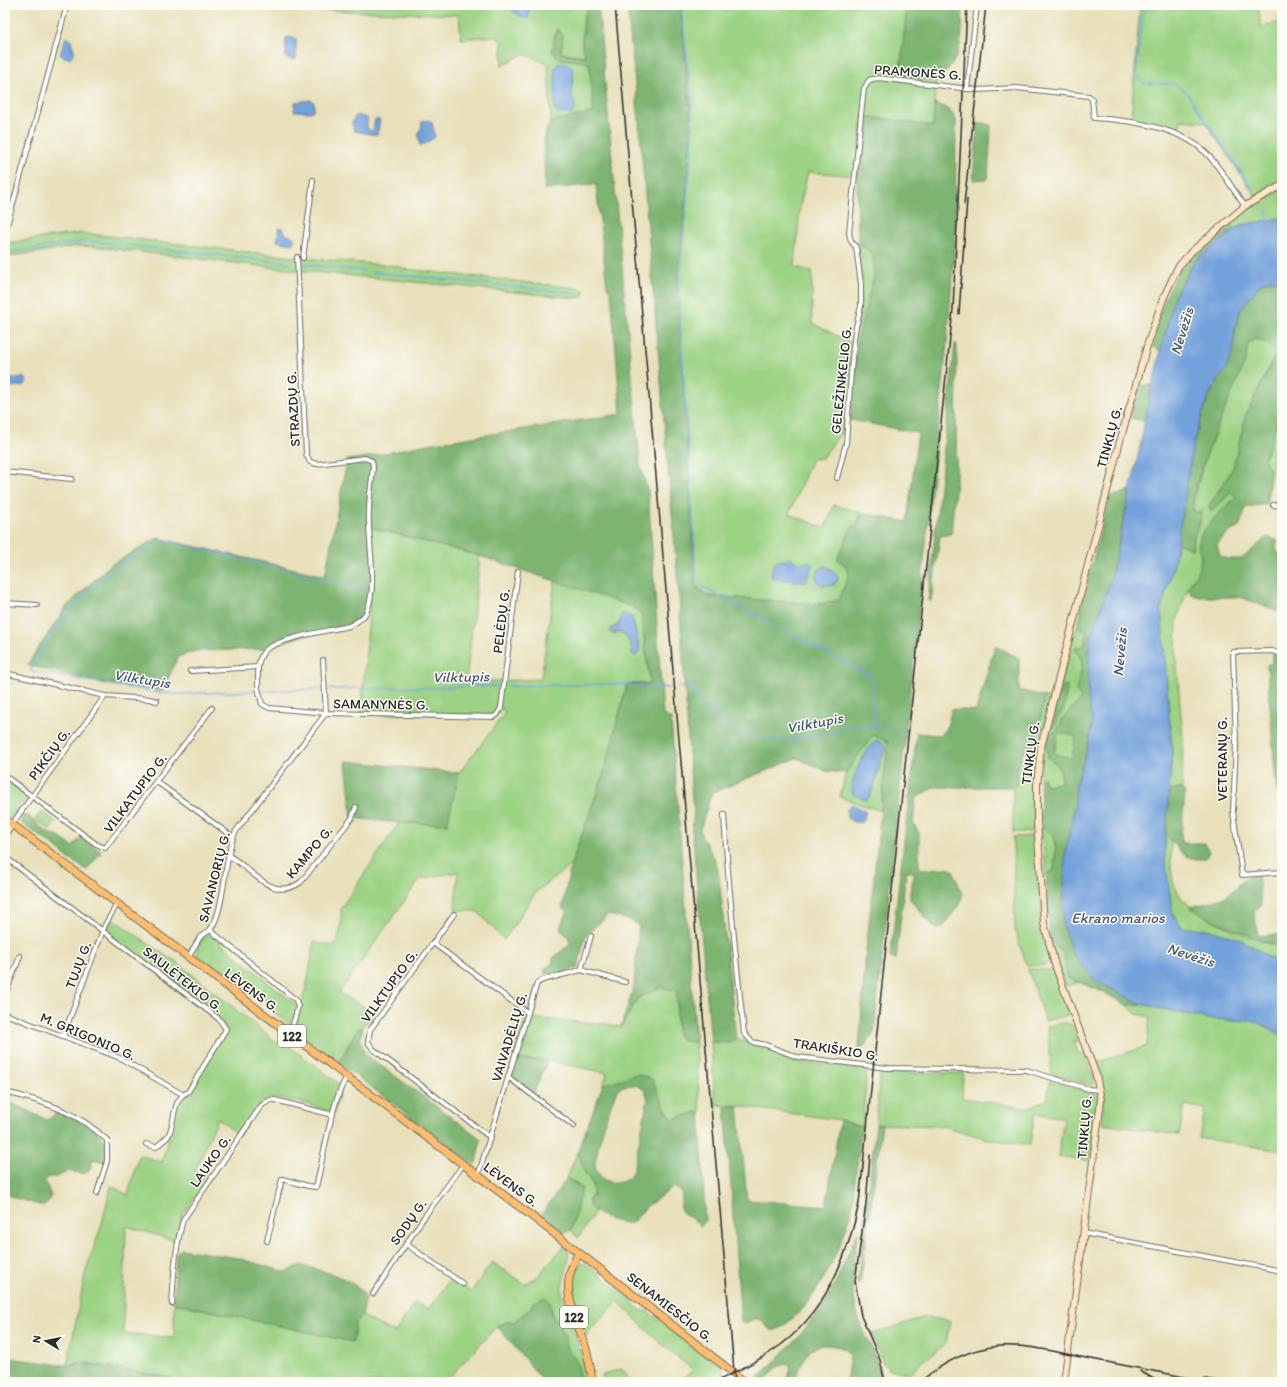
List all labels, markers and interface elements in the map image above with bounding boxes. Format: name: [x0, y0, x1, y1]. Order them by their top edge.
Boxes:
street label: PRAMONĖS G.: [873, 61, 962, 84]
water label: Nevėžis: [1166, 304, 1198, 357]
street label: GELEŽINKELIO G.: [827, 325, 856, 435]
street label: STRAZDŲ G.: [283, 371, 304, 447]
street label: TINKLŲ G.: [1093, 404, 1126, 470]
street label: PELĖDŲ G.: [489, 588, 514, 655]
water label: Nevėžis: [1109, 626, 1131, 677]
water label: Vilktupis: [113, 666, 173, 693]
water label: Vilktupis: [432, 667, 491, 686]
street label: SAMANYNĖS G.: [333, 695, 429, 714]
water label: Vilktupis: [785, 708, 846, 737]
street label: VETERANŲ G.: [1214, 717, 1231, 801]
street label: TINKLŲ G.: [1018, 720, 1043, 786]
street label: PIKČIŲ G.: [25, 725, 74, 784]
street label: VILKATUPIO G.: [100, 750, 171, 836]
street label: KAMPO G.: [282, 822, 336, 882]
street label: SAVANORIŲ G.: [195, 830, 234, 924]
water label: Ekrano marios: [1071, 909, 1166, 927]
street label: TUJŲ G.: [62, 939, 95, 991]
water label: Nevėžis: [1165, 939, 1218, 972]
street label: SAULĖTEKIO G.: [139, 943, 226, 1016]
street label: VILKTUPIO G.: [357, 946, 422, 1026]
street label: LĖVENS G.: [221, 964, 283, 1017]
street label: VAIVADĖLIŲ G.: [488, 990, 531, 1084]
street label: M. GRIGONIO G.: [38, 1009, 138, 1064]
road number: 122: [278, 1025, 306, 1047]
street label: TRAKIŠKIO G.: [792, 1034, 880, 1065]
street label: TINKLŲ G.: [1073, 1095, 1096, 1160]
street label: LAUKO G.: [186, 1132, 235, 1191]
street label: LĖVENS G.: [480, 1158, 542, 1211]
street label: SODŲ G.: [386, 1196, 430, 1249]
street label: SENAMIESČIO G.: [623, 1268, 716, 1346]
road number: 122: [560, 1306, 588, 1328]
north arrow: [26, 1321, 66, 1361]
text: N: [30, 1335, 44, 1344]

